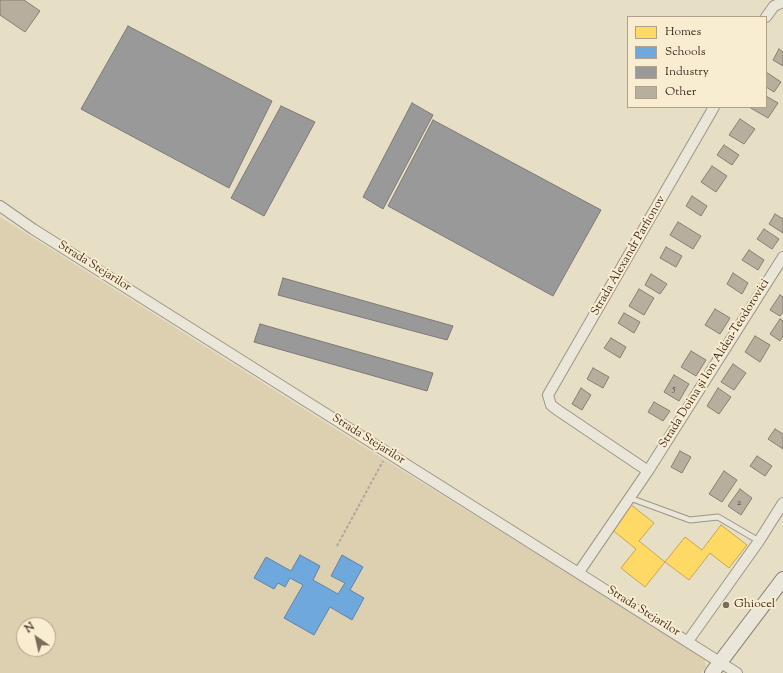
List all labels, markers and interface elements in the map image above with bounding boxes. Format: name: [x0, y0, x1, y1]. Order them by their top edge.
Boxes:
legend: [627, 16, 767, 108]
text: Homes: [665, 23, 701, 41]
text: Schools: [665, 43, 706, 61]
text: Industry: [665, 63, 709, 81]
text: Other: [665, 83, 696, 101]
street label: Strada Alexandr Parfionov: [589, 193, 669, 319]
street label: Strada Stejarilor: [55, 239, 133, 295]
street label: Strada Doina și Ion Aldea-Teodorovici: [657, 277, 773, 451]
house number: 5: [672, 383, 676, 395]
street label: Strada Stejarilor: [329, 412, 407, 468]
house number: 2: [737, 497, 741, 509]
street label: Strada Stejarilor: [604, 584, 682, 640]
place label: Ghiocel: [734, 598, 775, 612]
marker: Ghiocel: [721, 600, 731, 610]
north arrow: [16, 617, 56, 657]
text: N: [22, 619, 38, 637]

